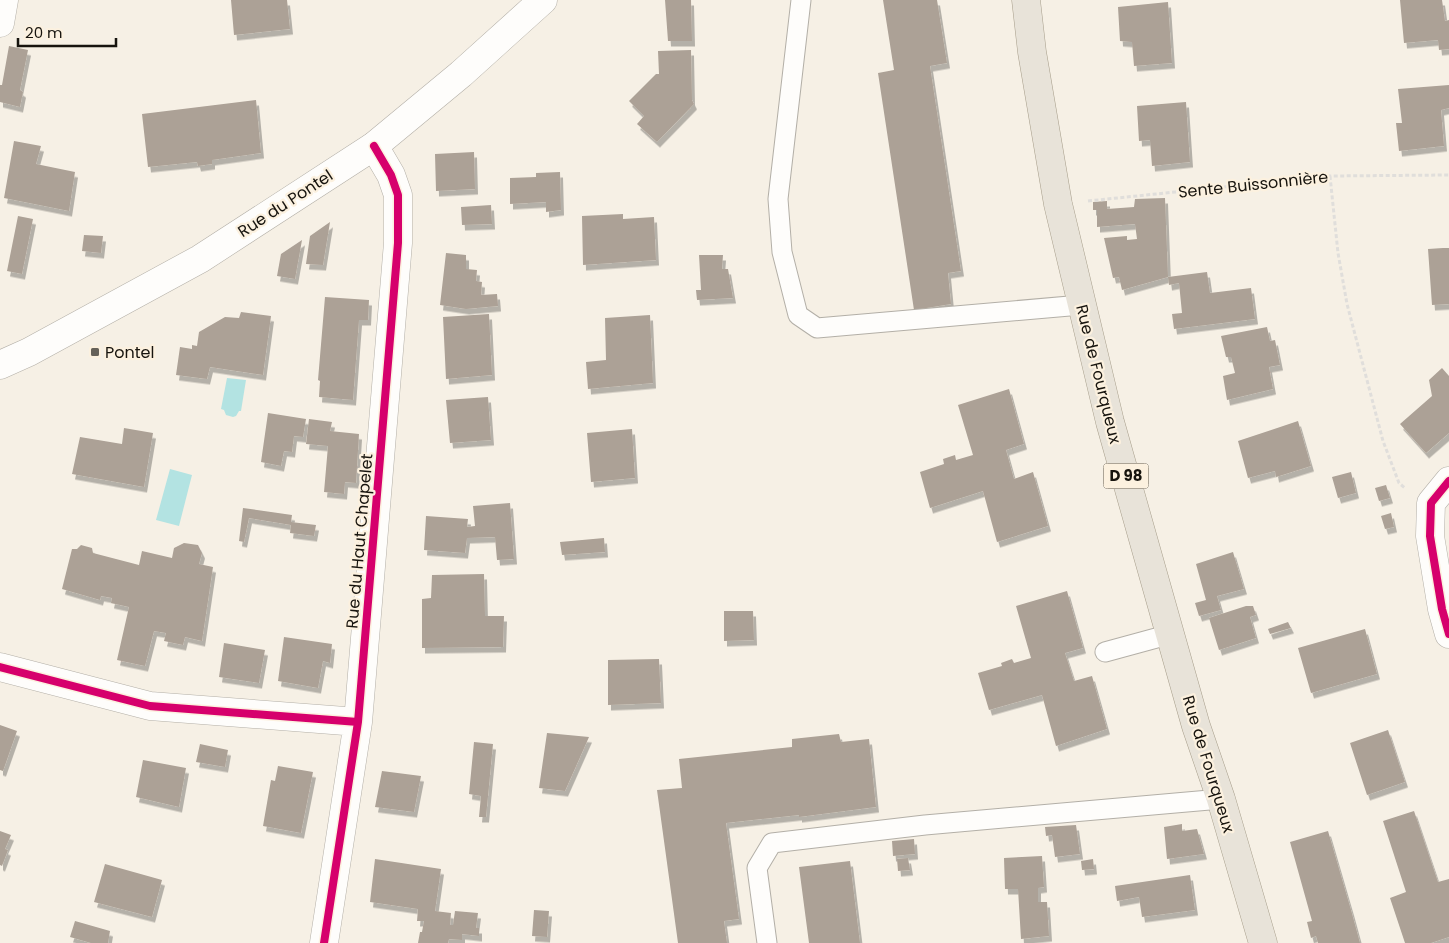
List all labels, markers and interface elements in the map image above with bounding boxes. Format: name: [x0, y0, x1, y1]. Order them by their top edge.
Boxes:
scale bar: [18, 15, 115, 47]
text: 20 m: [25, 22, 63, 43]
street label: Rue du Pontel: [233, 164, 337, 243]
street label: Sente Buissonnière: [1177, 165, 1329, 204]
street label: Rue de Fourqueux: [1070, 302, 1127, 446]
place label: Pontel: [105, 341, 154, 364]
marker: Pontel: [89, 346, 101, 358]
street label: Rue du Haut Chapelet: [340, 452, 379, 629]
road number: D 98: [1104, 464, 1148, 488]
street label: Rue de Fourqueux: [1177, 693, 1240, 836]

